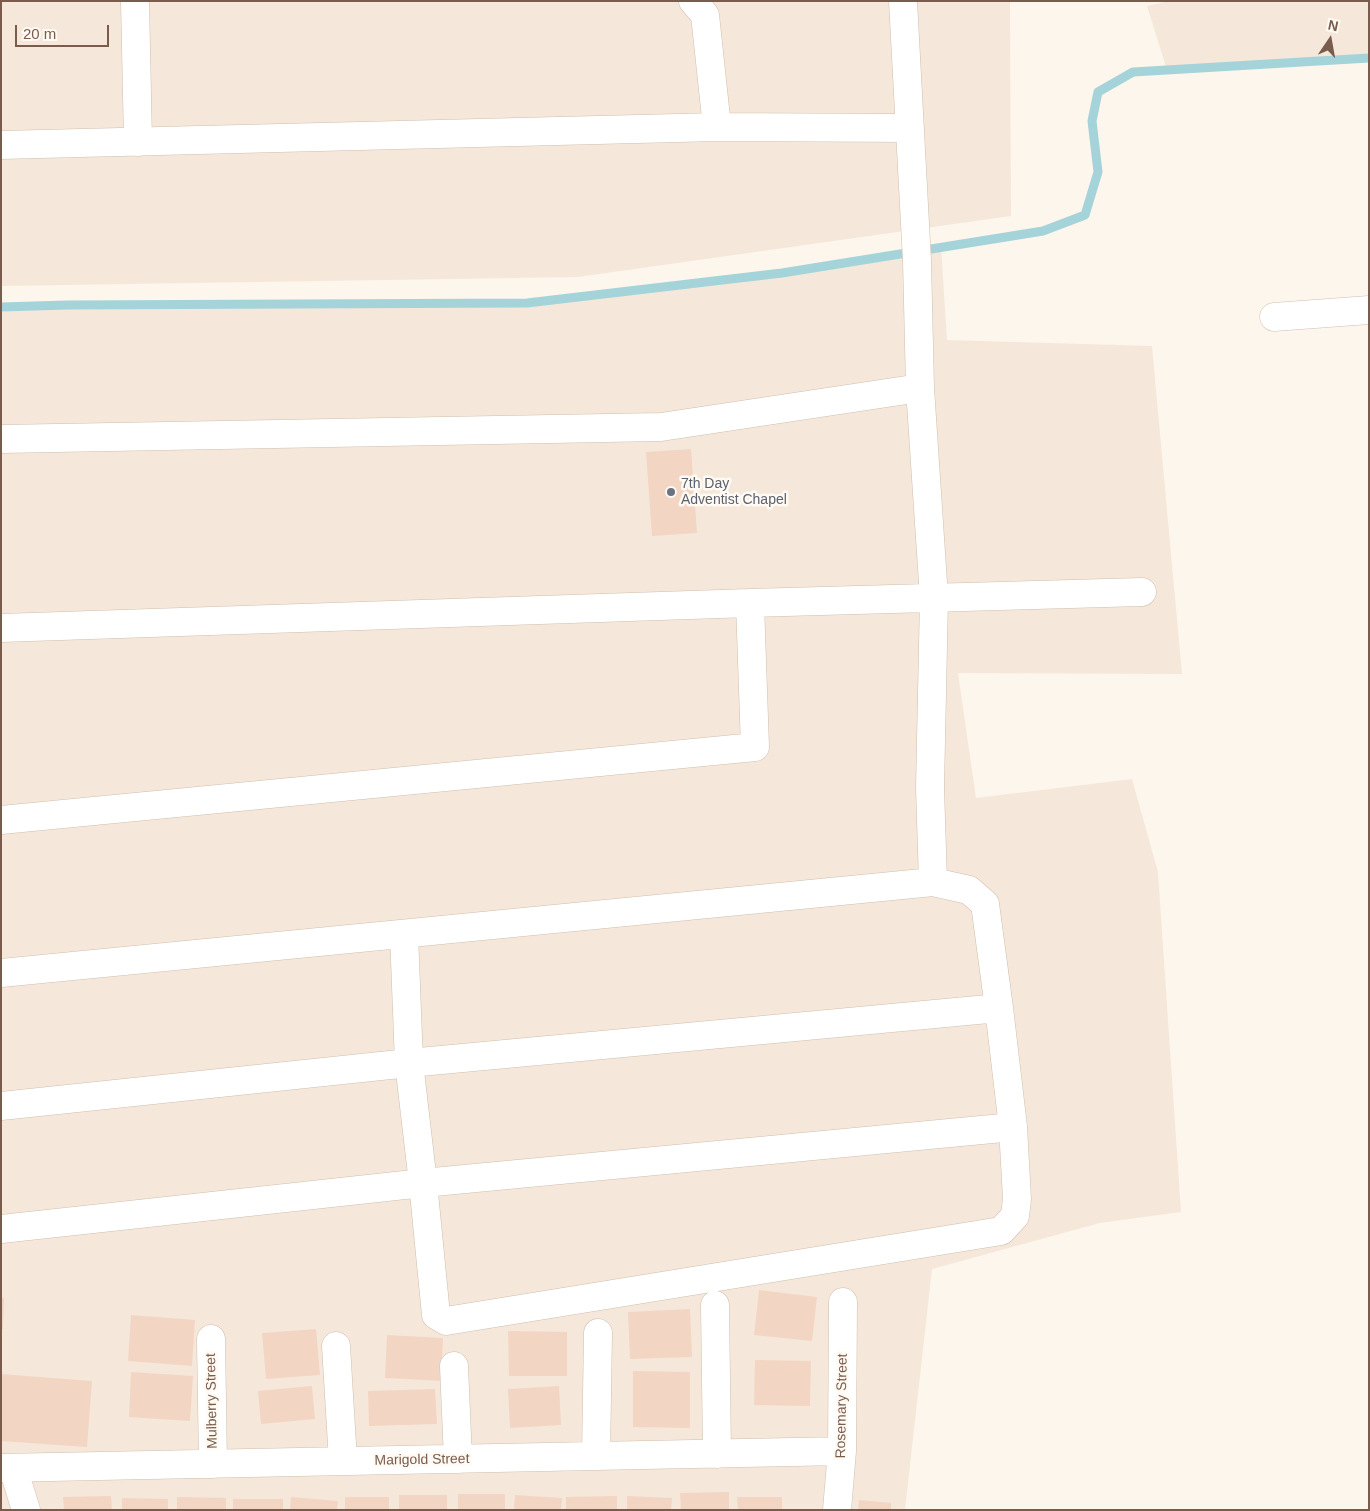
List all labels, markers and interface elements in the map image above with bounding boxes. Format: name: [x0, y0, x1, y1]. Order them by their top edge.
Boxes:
scale bar: [18, 15, 111, 47]
north arrow: [1305, 15, 1355, 65]
text: N: [1327, 16, 1340, 34]
text: 20 m: [23, 25, 56, 42]
place label: 7th Day Adventist Chapel: [681, 476, 787, 508]
marker: 7th Day Adventist Chapel: [665, 486, 677, 498]
street label: Mulberry Street: [203, 1353, 221, 1449]
street label: Rosemary Street: [833, 1353, 851, 1459]
street label: Marigold Street: [374, 1451, 470, 1469]

